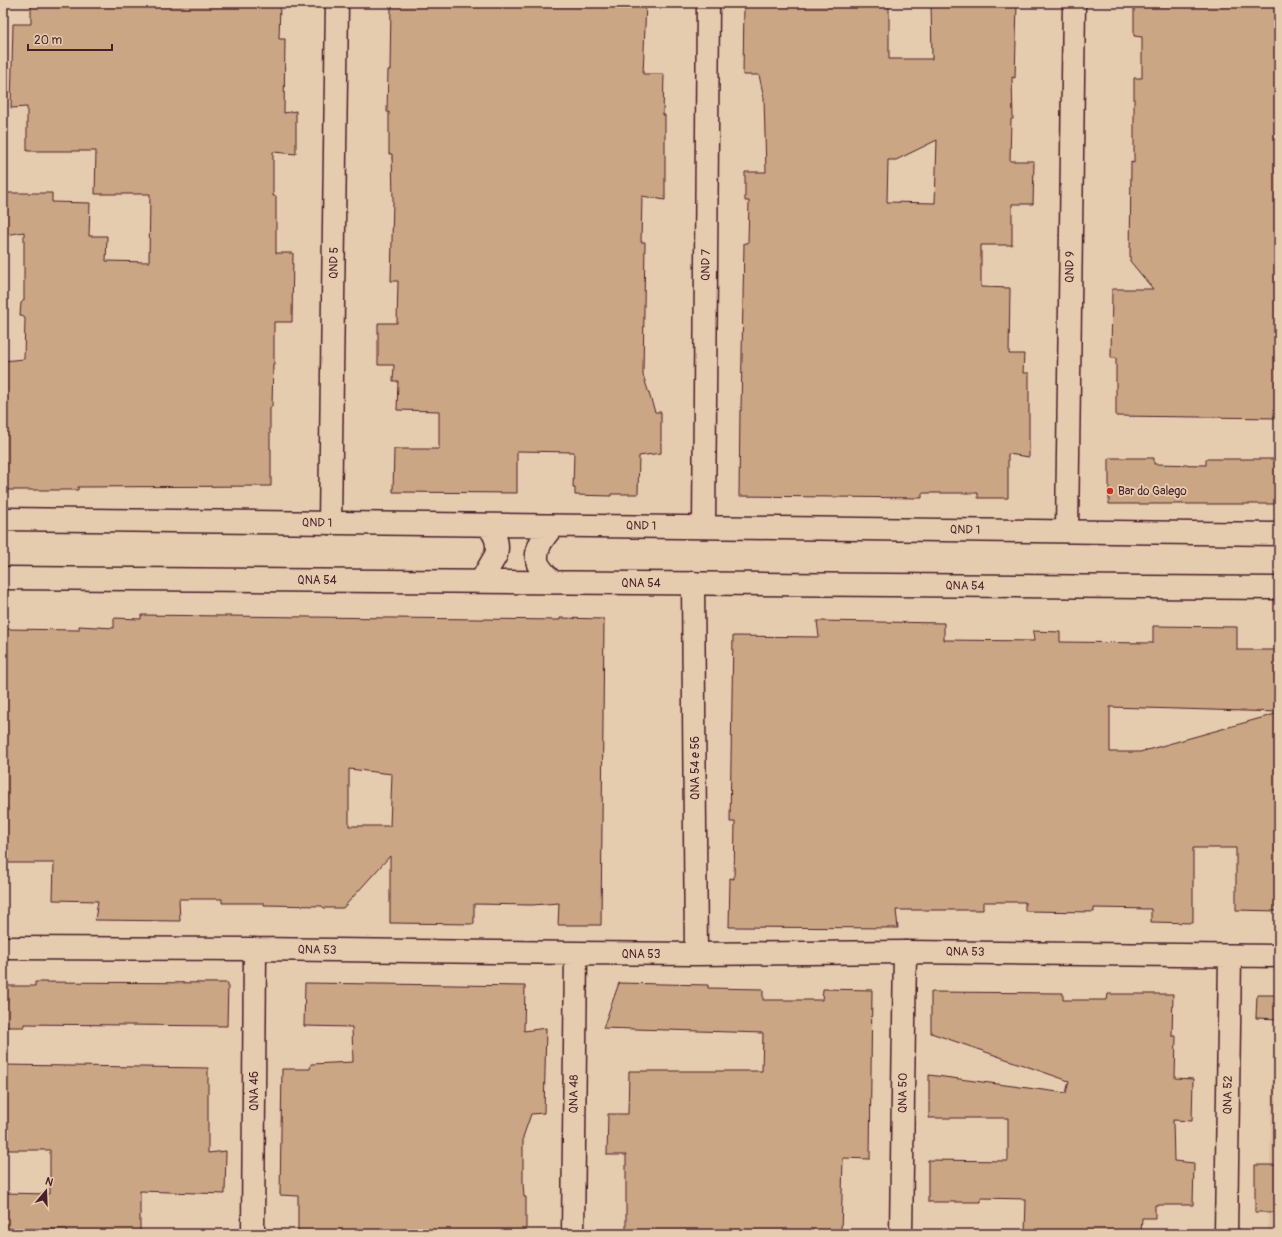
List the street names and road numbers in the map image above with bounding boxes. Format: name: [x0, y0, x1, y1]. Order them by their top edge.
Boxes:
street label: QND 5: [326, 247, 342, 279]
street label: QND 7: [698, 248, 714, 281]
street label: QND 9: [1062, 251, 1078, 283]
street label: QND 1: [302, 515, 332, 531]
street label: QND 1: [626, 518, 656, 534]
street label: QND 1: [950, 522, 980, 538]
street label: QNA 54: [297, 573, 337, 588]
street label: QNA 54: [621, 576, 661, 591]
street label: QNA 54: [945, 578, 985, 594]
street label: QNA 54 e 56: [688, 736, 703, 800]
street label: QNA 53: [297, 942, 337, 958]
street label: QNA 53: [945, 944, 985, 960]
street label: QNA 53: [621, 947, 661, 962]
street label: QNA 46: [247, 1071, 262, 1111]
street label: QNA 50: [895, 1073, 911, 1113]
street label: QNA 48: [566, 1074, 582, 1114]
street label: QNA 52: [1220, 1075, 1236, 1115]

